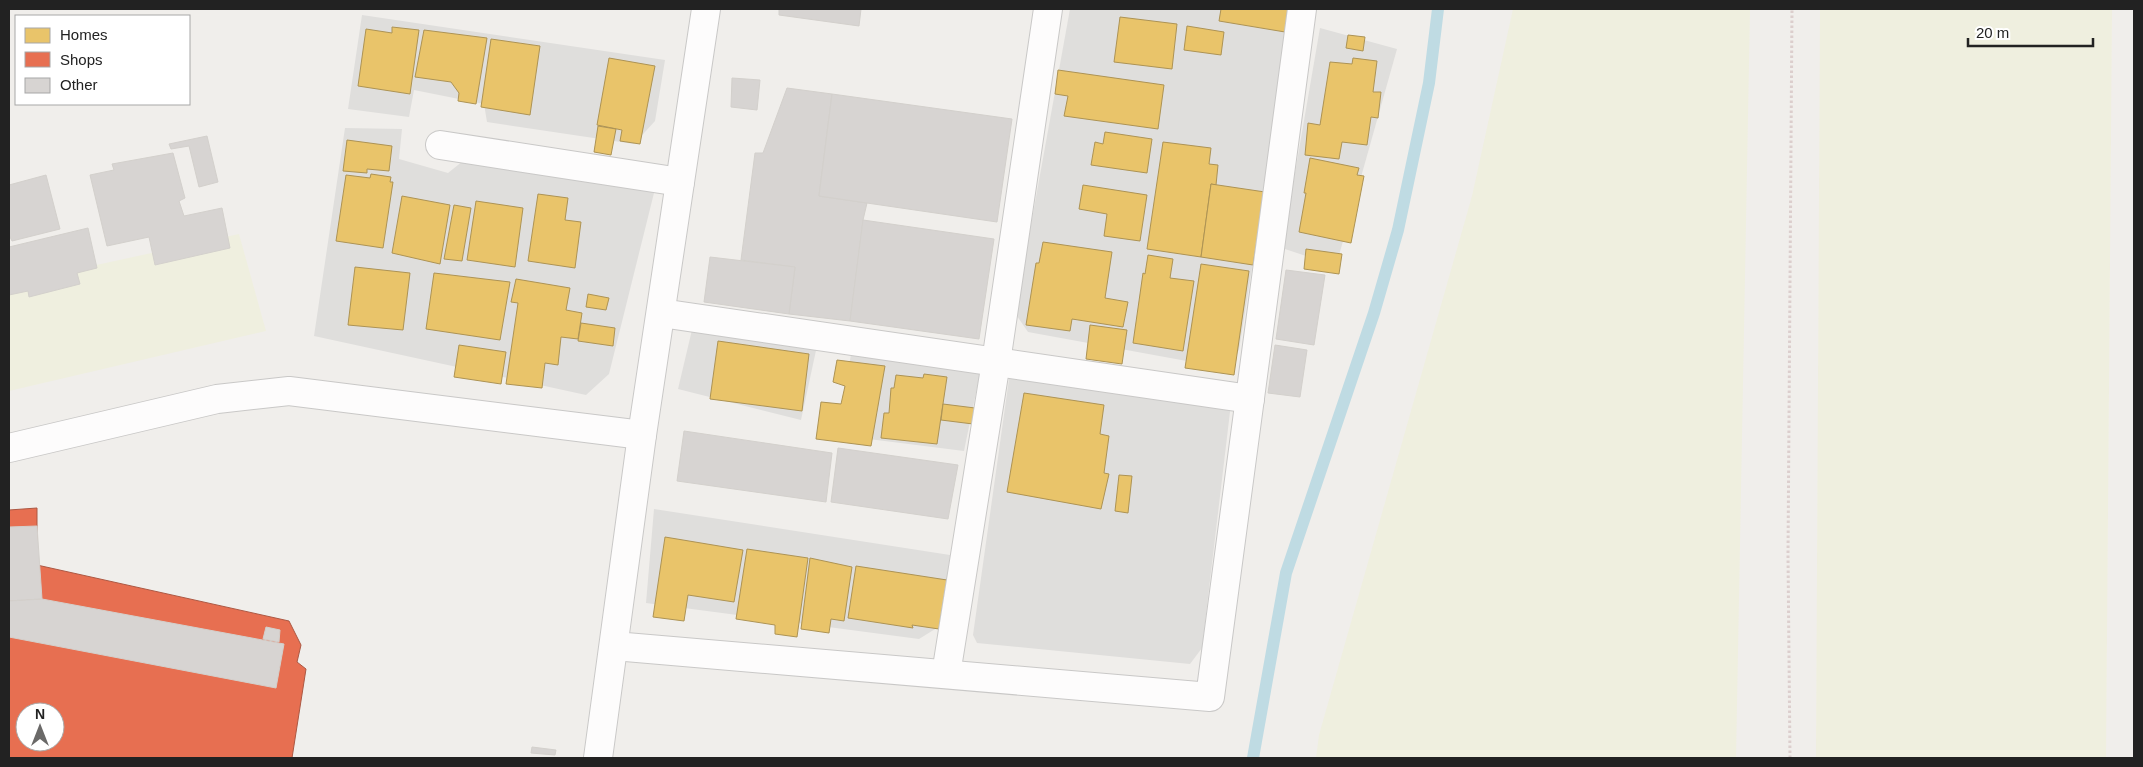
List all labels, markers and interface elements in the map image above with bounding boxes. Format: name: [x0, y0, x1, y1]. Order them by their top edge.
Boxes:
legend: [15, 15, 190, 105]
scale bar: [1968, 15, 2093, 47]
text: 20 m: [1976, 24, 2009, 41]
text: Homes: [60, 26, 108, 43]
text: Shops: [60, 51, 103, 68]
text: Other: [60, 76, 98, 93]
north arrow: [15, 702, 65, 752]
text: N: [35, 706, 45, 722]

